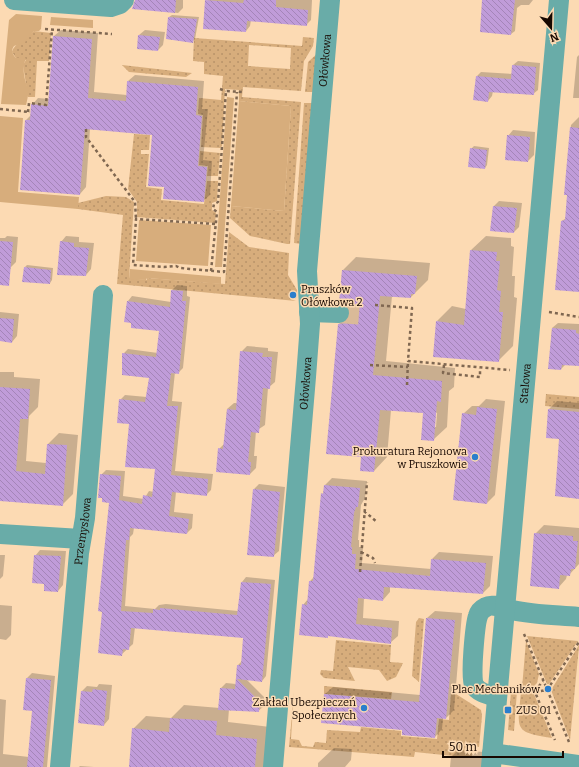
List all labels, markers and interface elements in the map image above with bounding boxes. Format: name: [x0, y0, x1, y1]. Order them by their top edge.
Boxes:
north arrow: [531, 8, 571, 48]
text: N: [548, 29, 560, 45]
street label: Ołówkowa: [316, 33, 334, 88]
place label: Pruszków Ołówkowa 2: [301, 283, 362, 309]
marker: Pruszków Ołówkowa 2: [288, 290, 298, 300]
street label: Ołówkowa: [297, 356, 314, 410]
street label: Stalowa: [517, 363, 533, 404]
place label: Prokuratura Rejonowa w Pruszkowie: [353, 445, 467, 471]
marker: Prokuratura Rejonowa w Pruszkowie: [470, 452, 480, 462]
street label: Przemysłowa: [71, 497, 93, 565]
place label: Plac Mechaników: [452, 683, 540, 696]
marker: Plac Mechaników: [543, 684, 553, 694]
place label: Zakład Ubezpieczeń Społecznych: [253, 696, 356, 722]
marker: Zakład Ubezpieczeń Społecznych: [359, 703, 369, 713]
place label: ZUS 01: [516, 704, 552, 717]
marker: ZUS 01: [503, 705, 513, 715]
scale bar: [443, 733, 563, 759]
text: 50 m: [449, 740, 478, 754]

